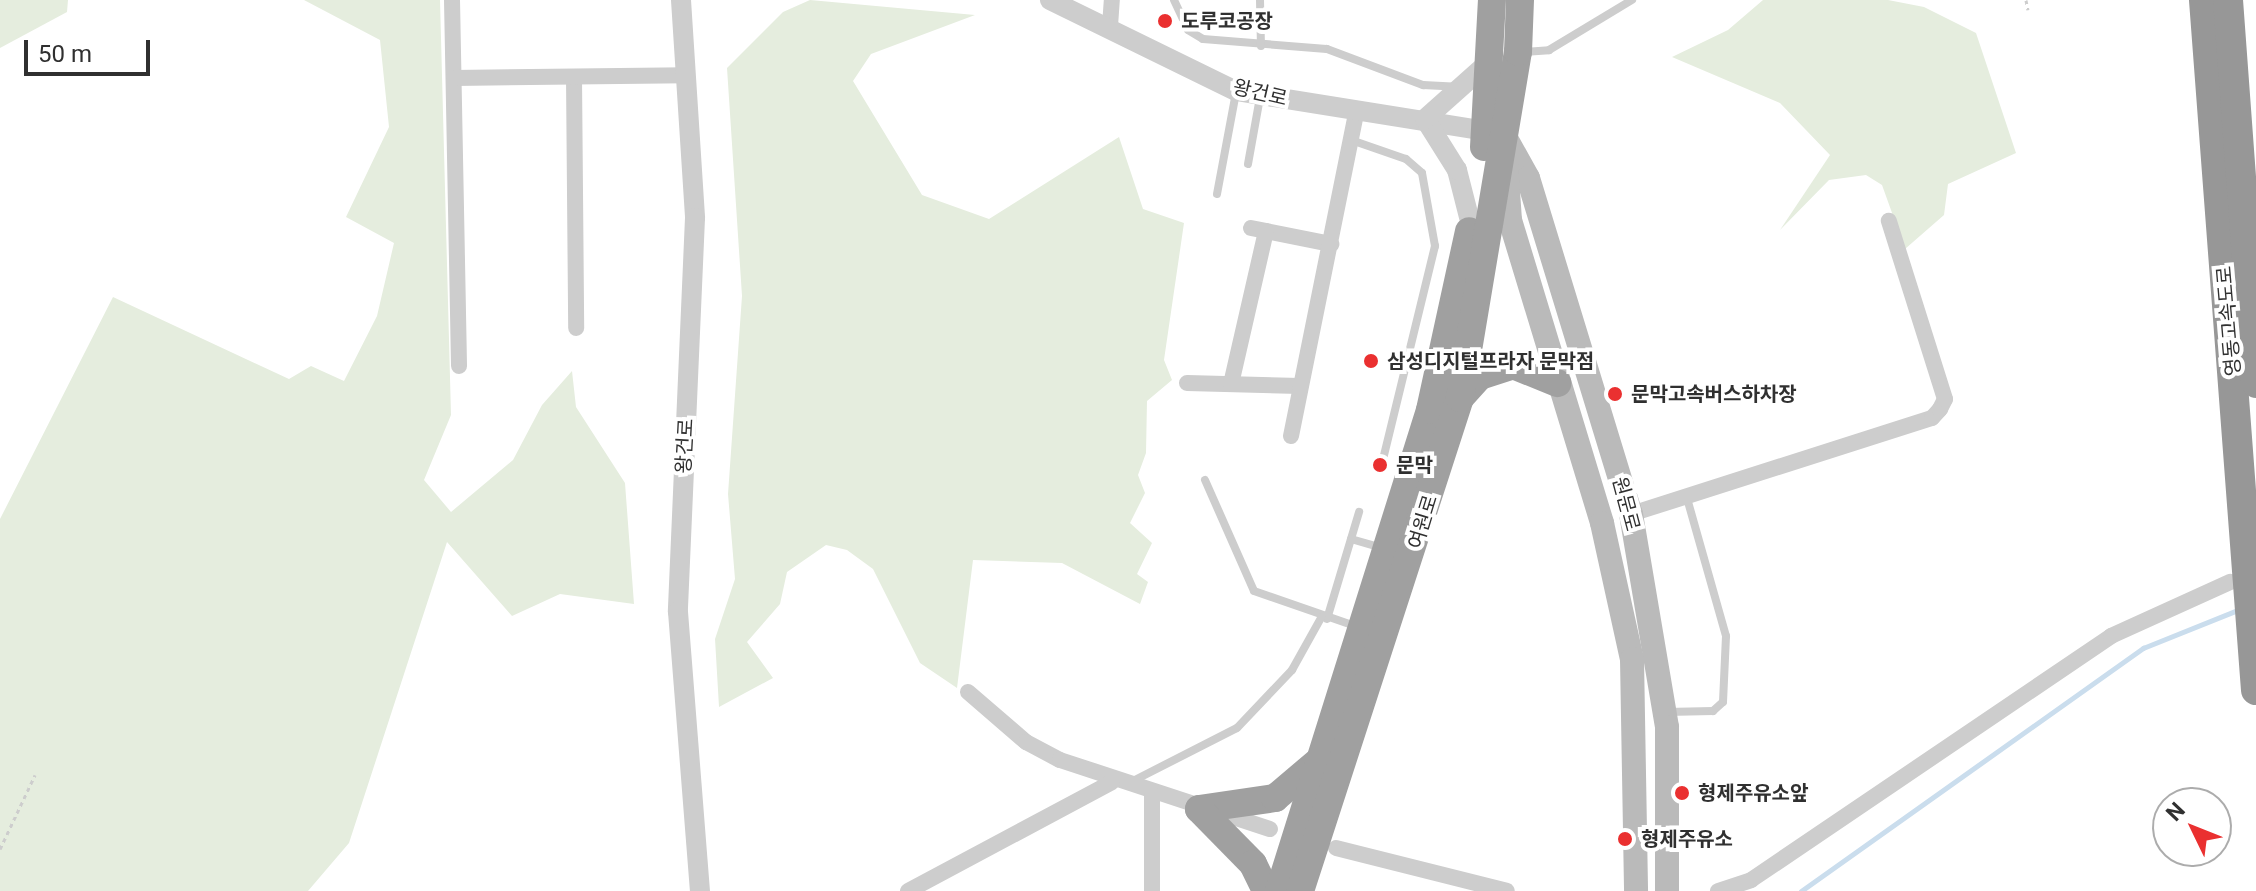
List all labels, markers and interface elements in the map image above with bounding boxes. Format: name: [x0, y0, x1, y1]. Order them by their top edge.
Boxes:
place label: 도루코공장: [1181, 9, 1273, 33]
marker: 도루코공장: [1156, 12, 1174, 30]
scale bar: [28, 24, 154, 74]
text: 50 m: [38, 40, 92, 68]
street label: 왕건로: [1230, 75, 1290, 111]
street label: 영동고속도로: [2212, 265, 2246, 377]
place label: 삼성디지털프라자 문막점: [1387, 349, 1594, 373]
marker: 삼성디지털프라자 문막점: [1362, 352, 1380, 370]
place label: 문막고속버스하차장: [1631, 382, 1797, 406]
marker: 문막고속버스하차장: [1606, 385, 1624, 403]
street label: 왕건로: [672, 418, 698, 474]
place label: 문막: [1396, 453, 1433, 477]
marker: 문막: [1371, 456, 1389, 474]
street label: 원문로: [1607, 474, 1645, 534]
street label: 여원로: [1403, 492, 1443, 552]
place label: 형제주유소앞: [1698, 781, 1808, 805]
marker: 형제주유소앞: [1673, 784, 1691, 802]
north arrow: [2152, 787, 2232, 867]
text: N: [2161, 797, 2190, 826]
place label: 형제주유소: [1641, 827, 1733, 851]
marker: 형제주유소: [1616, 830, 1634, 848]

